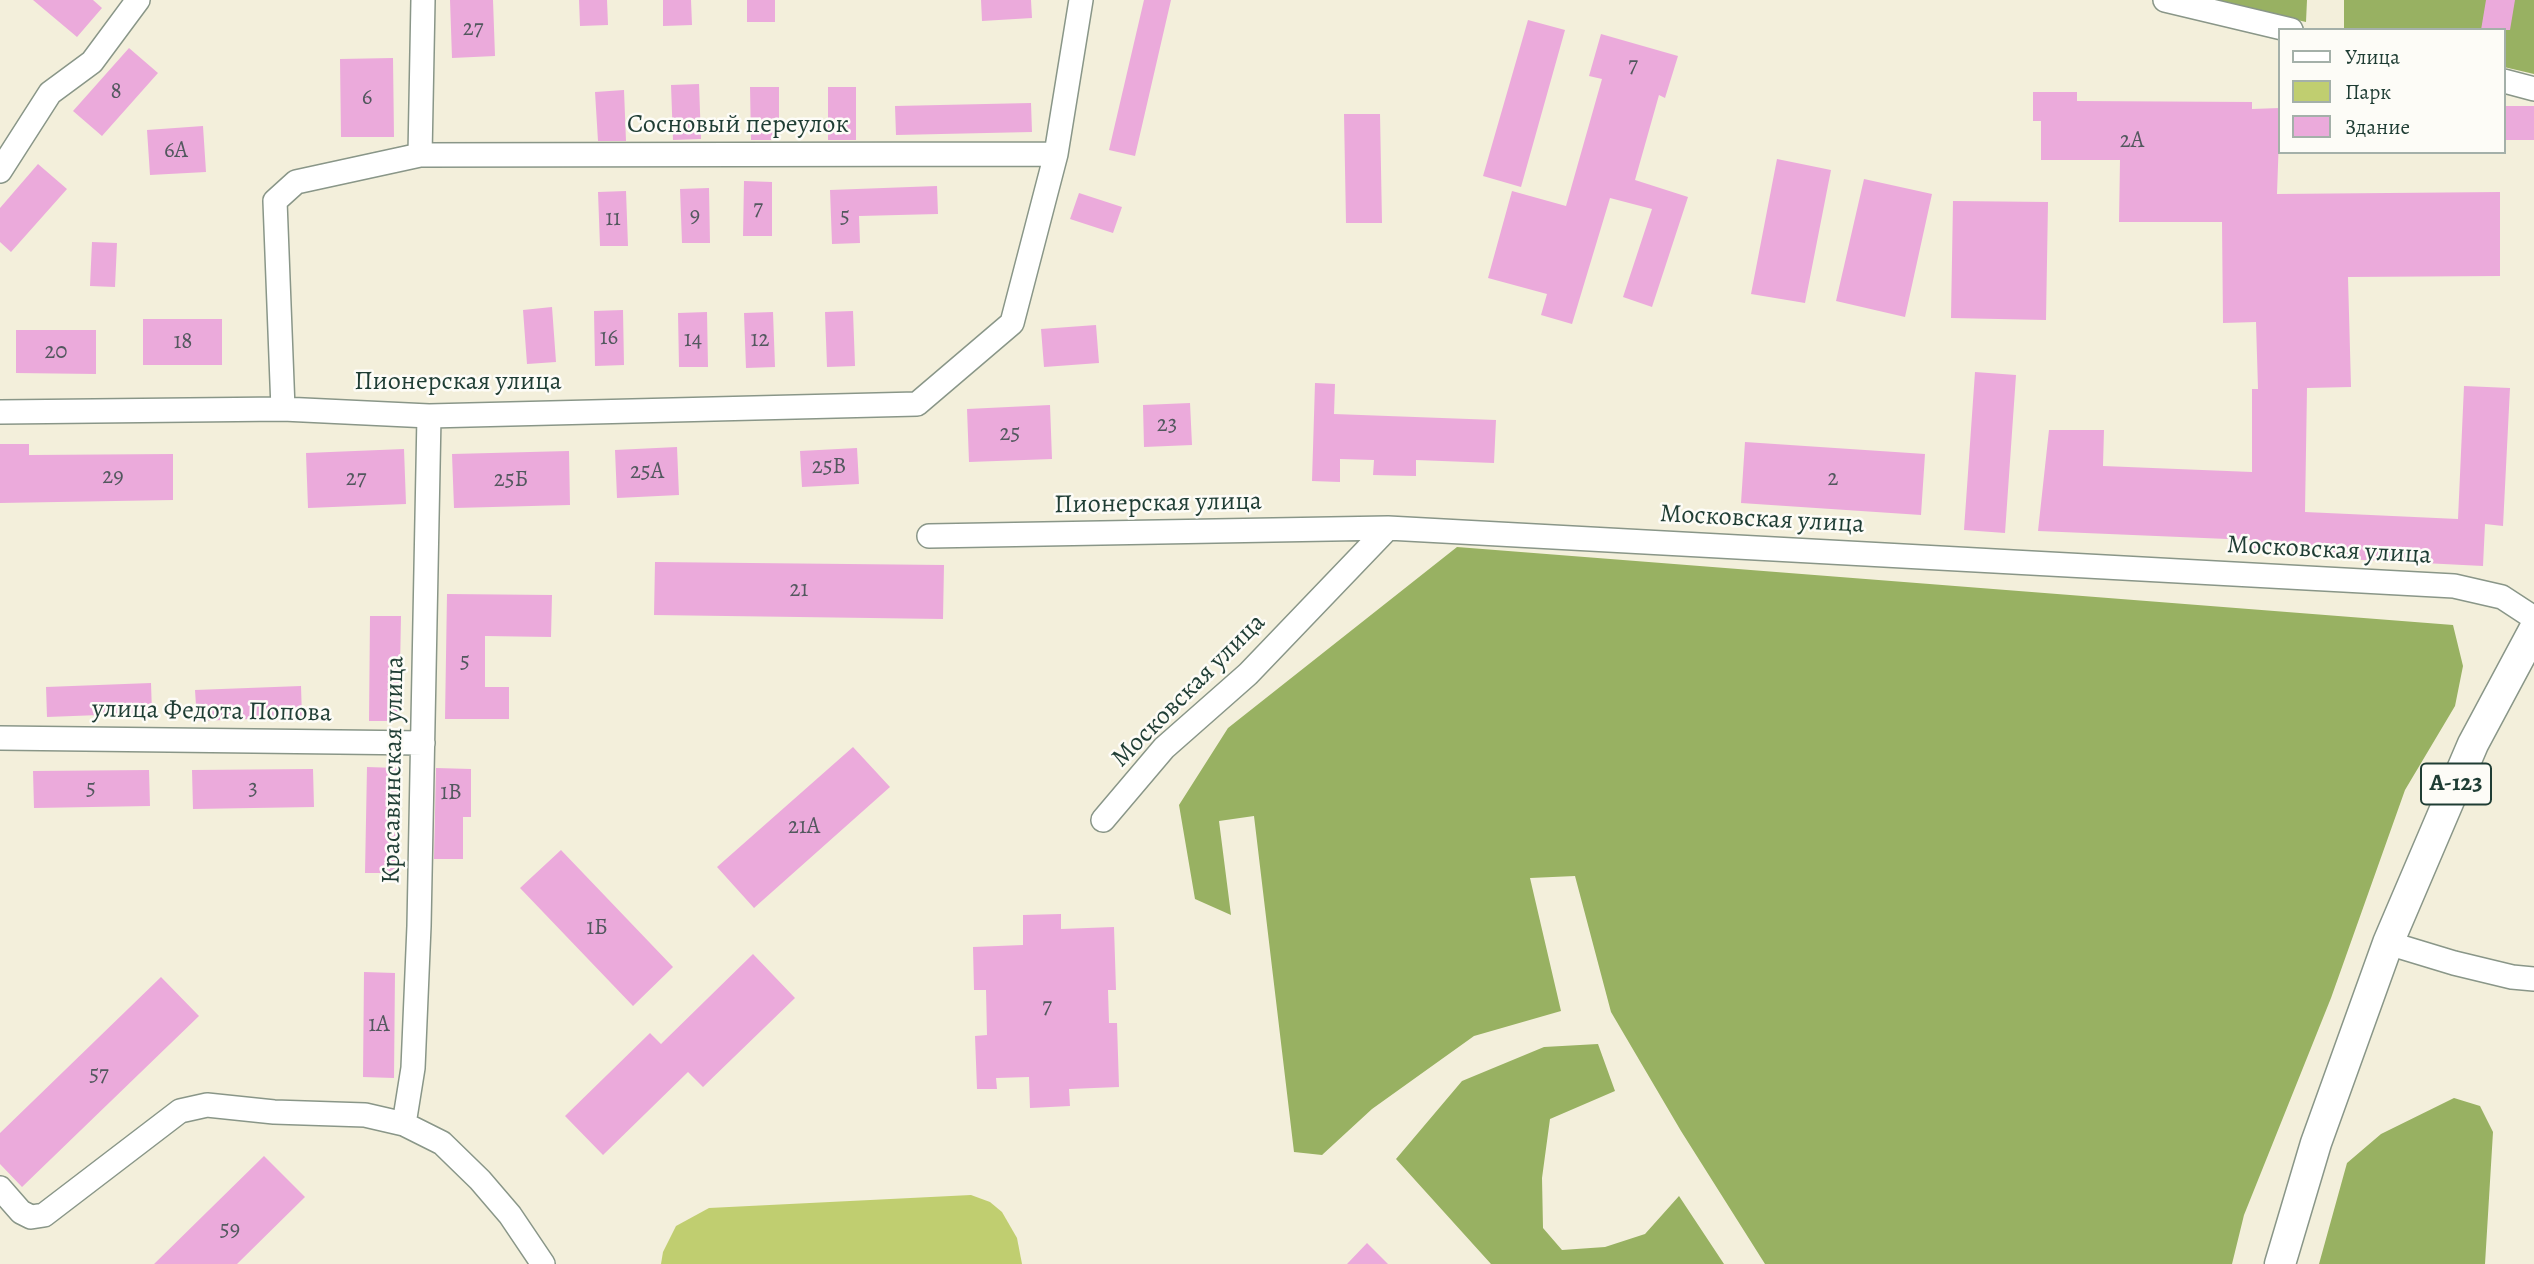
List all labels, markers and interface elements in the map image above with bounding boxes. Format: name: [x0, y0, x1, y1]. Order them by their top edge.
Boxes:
house number: 27: [463, 15, 483, 43]
legend: [2278, 28, 2506, 154]
text: Улица: [2345, 43, 2400, 71]
house number: 7: [1628, 52, 1638, 80]
house number: 8: [110, 78, 122, 106]
text: Парк: [2345, 78, 2391, 106]
house number: 6: [362, 84, 372, 112]
street label: Сосновый переулок: [627, 110, 849, 142]
text: Здание: [2345, 113, 2410, 141]
house number: 2А: [2120, 127, 2144, 155]
house number: 6А: [164, 137, 188, 165]
house number: 7: [753, 195, 763, 223]
house number: 9: [690, 202, 700, 230]
house number: 5: [840, 203, 850, 231]
house number: 11: [605, 205, 621, 233]
house number: 16: [600, 324, 618, 352]
house number: 14: [684, 326, 702, 354]
house number: 12: [751, 326, 769, 354]
house number: 18: [173, 328, 193, 356]
house number: 20: [44, 338, 68, 366]
street label: Пионерская улица: [354, 367, 562, 399]
house number: 23: [1157, 411, 1177, 439]
house number: 25: [1000, 420, 1020, 448]
house number: 25В: [812, 453, 846, 481]
house number: 25А: [630, 458, 664, 486]
house number: 29: [102, 463, 124, 491]
house number: 27: [346, 465, 366, 493]
house number: 2: [1828, 465, 1838, 493]
house number: 25Б: [494, 466, 528, 494]
street label: Пионерская улица: [1054, 487, 1262, 521]
street label: Московская улица: [1659, 499, 1865, 541]
street label: Московская улица: [2226, 530, 2432, 572]
house number: 21: [790, 576, 808, 604]
street label: Московская улица: [1106, 608, 1272, 774]
house number: 5: [460, 648, 470, 676]
street label: Красавинская улица: [376, 656, 412, 884]
street label: улица Федота Попова: [92, 694, 332, 730]
road number: А-123: [2421, 764, 2491, 804]
house number: 5: [86, 775, 96, 803]
house number: 3: [248, 775, 258, 803]
house number: 1В: [440, 779, 462, 807]
house number: 21А: [788, 813, 820, 841]
house number: 1Б: [586, 914, 608, 942]
house number: 7: [1042, 993, 1052, 1021]
house number: 1А: [368, 1011, 390, 1039]
house number: 57: [89, 1061, 109, 1089]
house number: 59: [220, 1216, 240, 1244]

